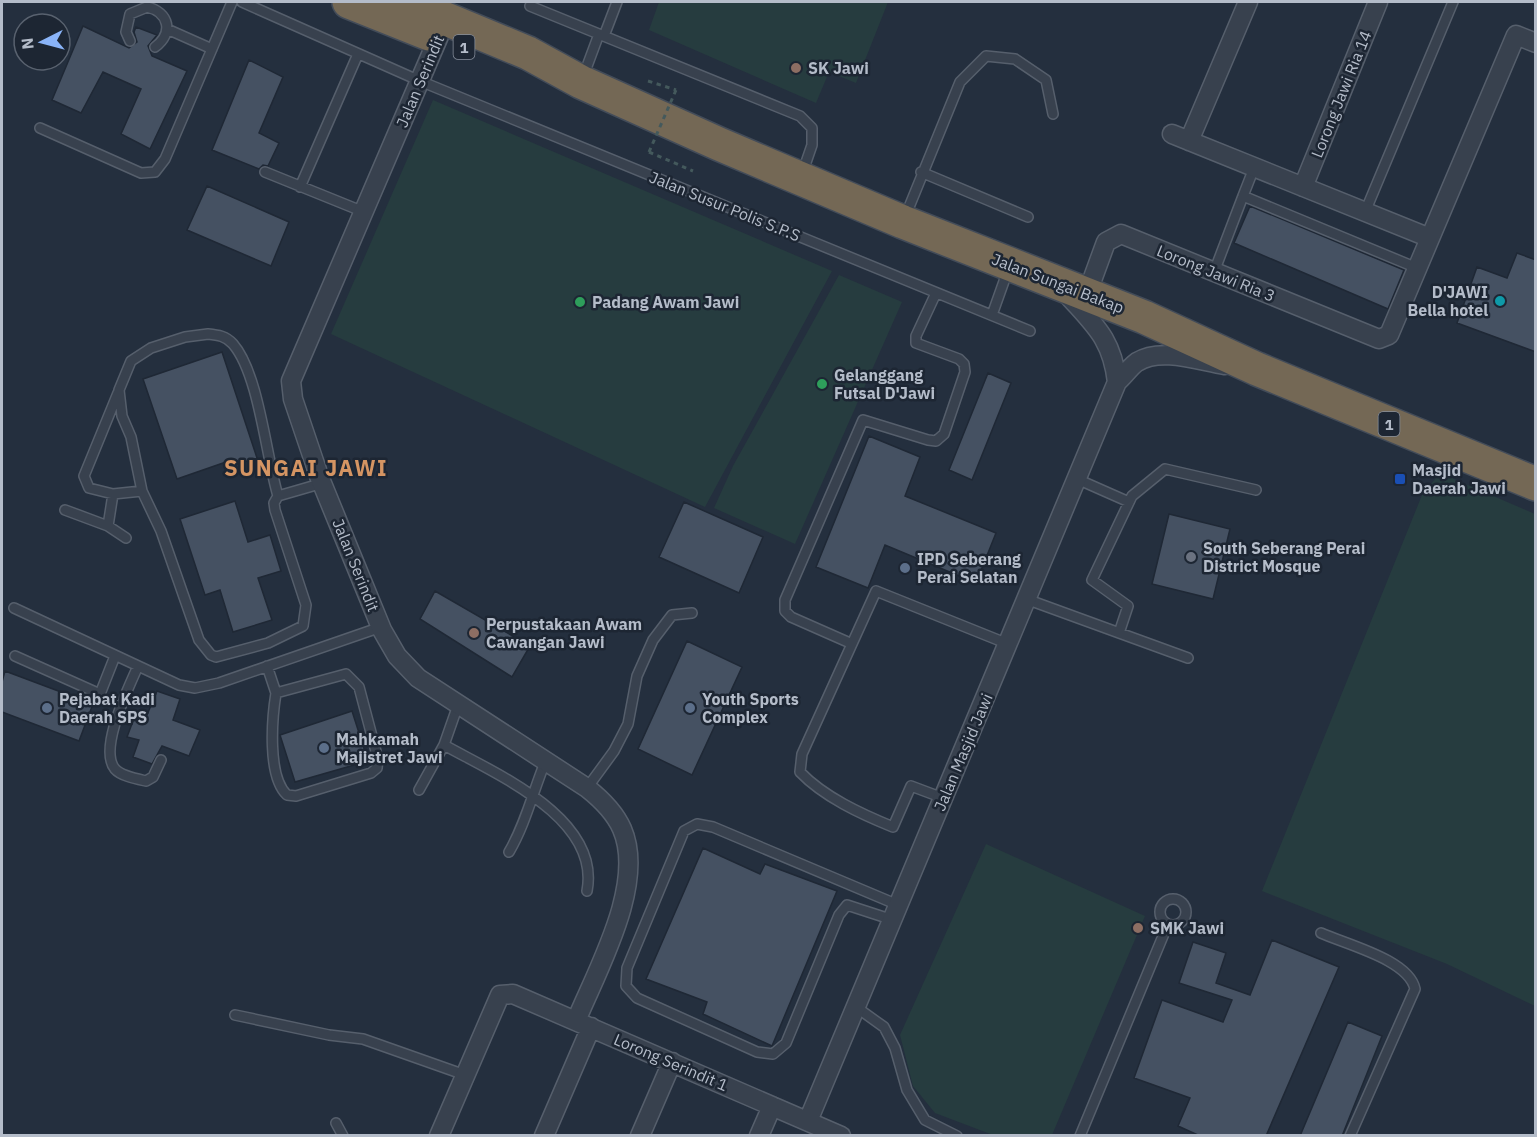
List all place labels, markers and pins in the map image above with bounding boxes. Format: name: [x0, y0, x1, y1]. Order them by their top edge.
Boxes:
place label: SK Jawi: [808, 58, 869, 78]
marker: SK Jawi: [789, 61, 803, 75]
place label: D'JAWI Bella hotel: [1408, 282, 1488, 320]
place label: Padang Awam Jawi: [592, 292, 739, 312]
marker: D'JAWI Bella hotel: [1493, 294, 1507, 308]
marker: Padang Awam Jawi: [573, 295, 587, 309]
place label: Gelanggang Futsal D'Jawi: [834, 365, 935, 403]
marker: Gelanggang Futsal D'Jawi: [815, 377, 829, 391]
place label: Masjid Daerah Jawi: [1412, 460, 1506, 498]
marker: Masjid Daerah Jawi: [1393, 472, 1407, 486]
place label: South Seberang Perai District Mosque: [1203, 538, 1365, 576]
place label: IPD Seberang Perai Selatan: [917, 549, 1021, 587]
marker: South Seberang Perai District Mosque: [1184, 550, 1198, 564]
marker: IPD Seberang Perai Selatan: [898, 561, 912, 575]
place label: Perpustakaan Awam Cawangan Jawi: [486, 614, 642, 652]
marker: Perpustakaan Awam Cawangan Jawi: [467, 626, 481, 640]
place label: Pejabat Kadi Daerah SPS: [59, 689, 155, 727]
place label: Youth Sports Complex: [702, 689, 799, 727]
marker: Pejabat Kadi Daerah SPS: [40, 701, 54, 715]
marker: Youth Sports Complex: [683, 701, 697, 715]
place label: Mahkamah Majistret Jawi: [336, 729, 443, 767]
marker: Mahkamah Majistret Jawi: [317, 741, 331, 755]
place label: SMK Jawi: [1150, 918, 1224, 938]
marker: SMK Jawi: [1131, 921, 1145, 935]

